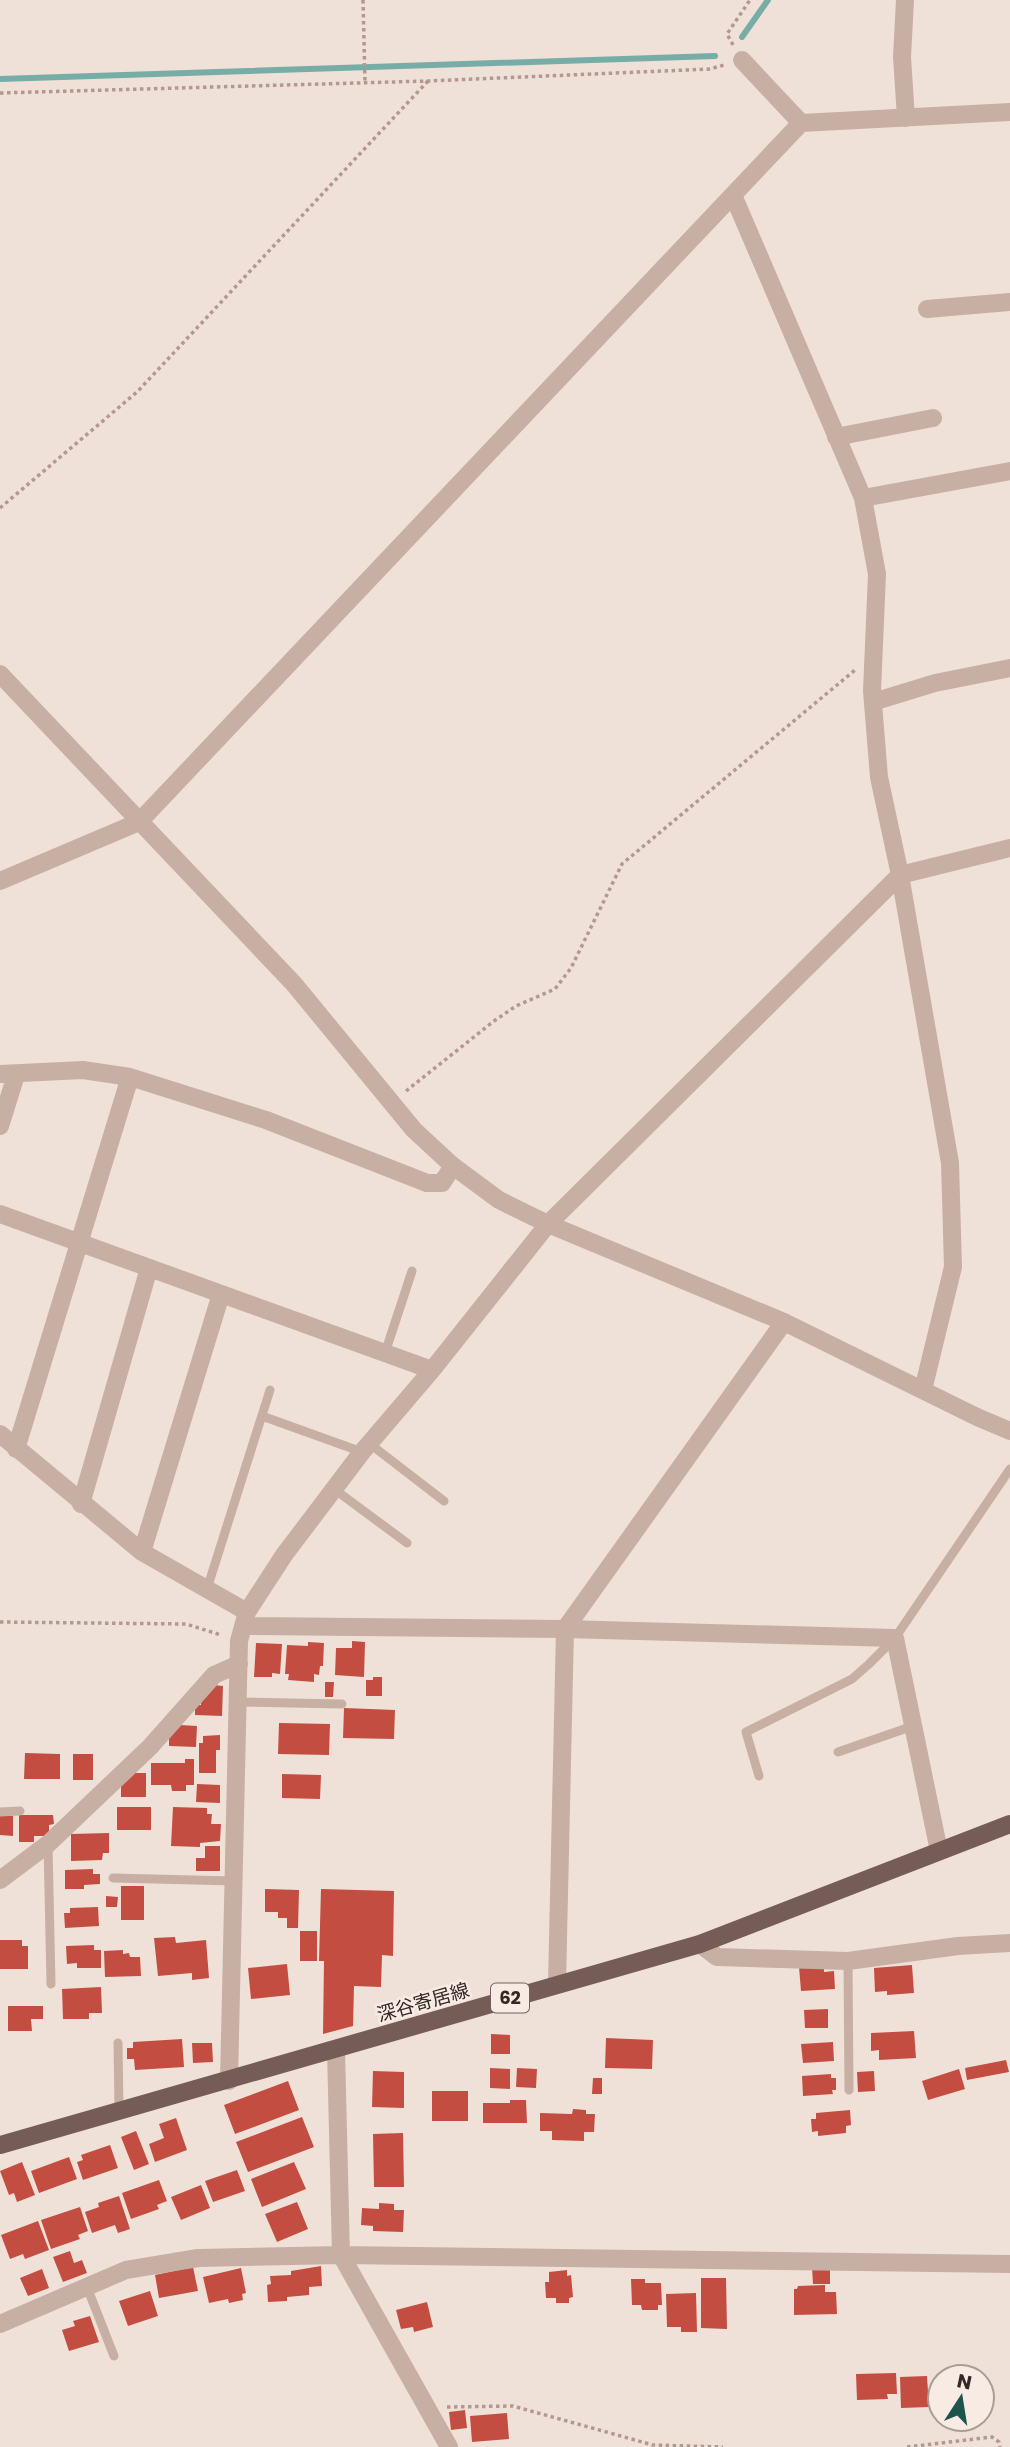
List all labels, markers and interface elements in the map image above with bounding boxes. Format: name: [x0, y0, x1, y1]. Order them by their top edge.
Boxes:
street label: 深谷寄居線: [374, 1976, 473, 2029]
road number: 62: [491, 1984, 529, 2012]
north arrow: [926, 2363, 996, 2433]
text: N: [955, 2367, 974, 2397]

